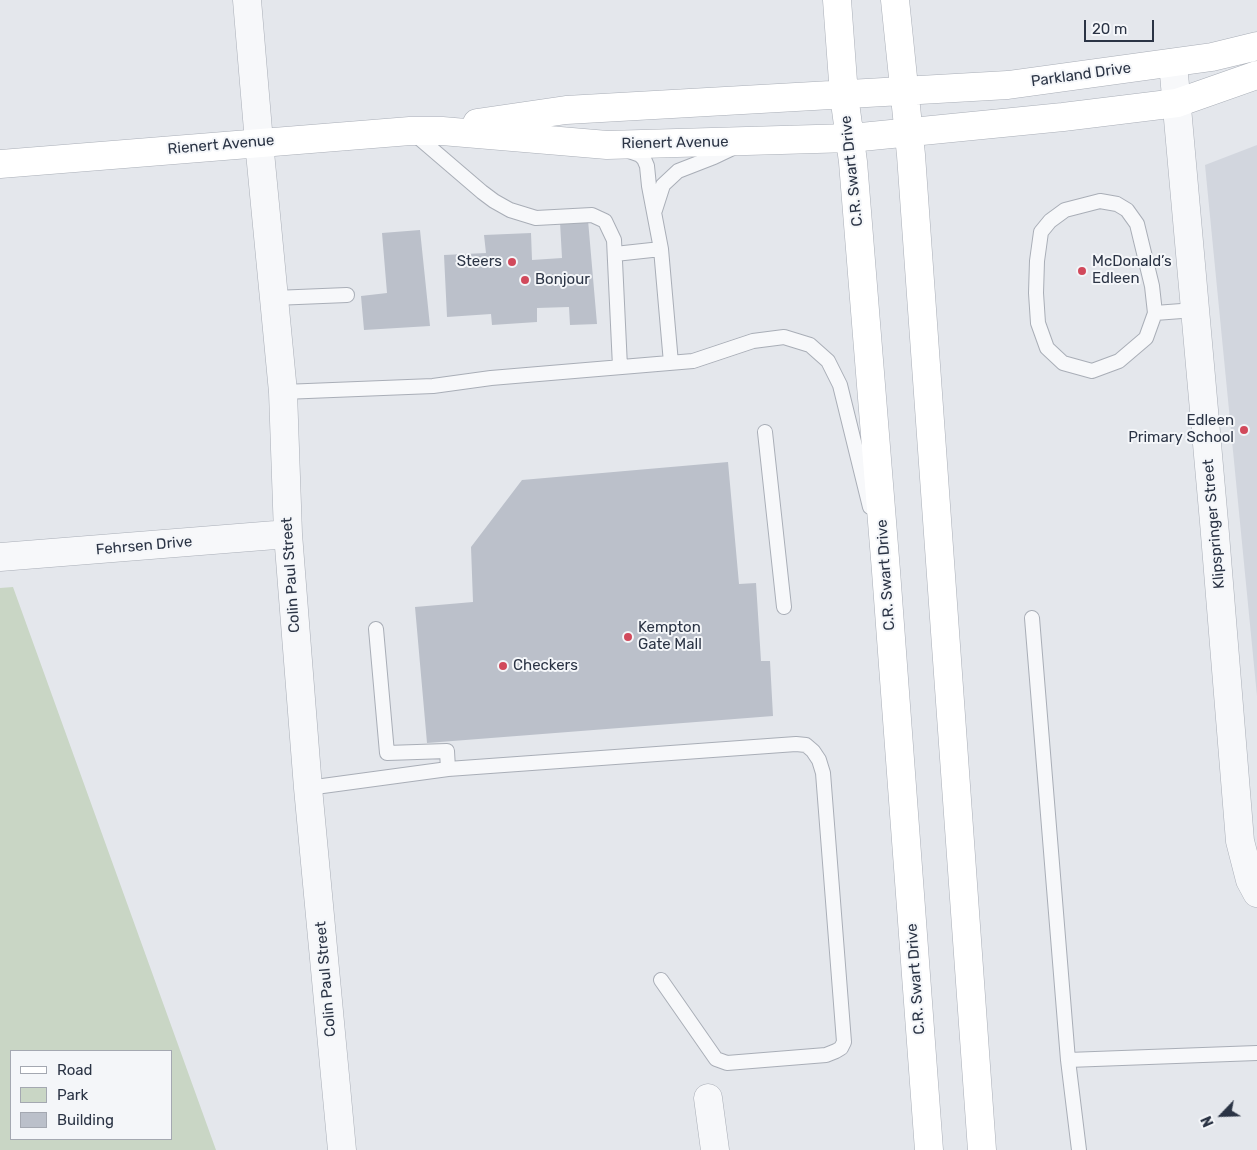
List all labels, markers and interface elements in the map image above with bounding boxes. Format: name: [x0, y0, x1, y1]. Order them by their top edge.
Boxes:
scale bar: [1087, 10, 1157, 42]
text: 20 m: [1092, 20, 1127, 38]
street label: Parkland Drive: [1030, 59, 1132, 91]
street label: C.R. Swart Drive: [837, 115, 867, 227]
street label: Rienert Avenue: [167, 131, 275, 159]
street label: Rienert Avenue: [621, 133, 729, 153]
place label: Steers: [457, 253, 502, 271]
place label: McDonald’s Edleen: [1092, 253, 1172, 288]
marker: Steers: [506, 256, 518, 268]
marker: McDonald’s Edleen: [1076, 265, 1088, 277]
place label: Bonjour: [535, 271, 590, 289]
marker: Bonjour: [519, 274, 531, 286]
place label: Edleen Primary School: [1128, 412, 1234, 447]
marker: Edleen Primary School: [1238, 424, 1250, 436]
street label: Klipspringer Street: [1199, 458, 1229, 590]
street label: Colin Paul Street: [278, 516, 304, 634]
street label: C.R. Swart Drive: [873, 519, 899, 631]
street label: Fehrsen Drive: [95, 533, 193, 559]
place label: Kempton Gate Mall: [638, 619, 702, 654]
marker: Kempton Gate Mall: [622, 631, 634, 643]
place label: Checkers: [513, 657, 578, 675]
marker: Checkers: [497, 660, 509, 672]
street label: Colin Paul Street: [312, 920, 340, 1038]
street label: C.R. Swart Drive: [903, 923, 929, 1035]
legend: [10, 1050, 172, 1140]
text: Road: [57, 1061, 93, 1079]
text: Park: [57, 1086, 88, 1104]
north arrow: [1197, 1090, 1247, 1140]
text: Building: [57, 1111, 114, 1129]
text: N: [1198, 1113, 1218, 1129]

